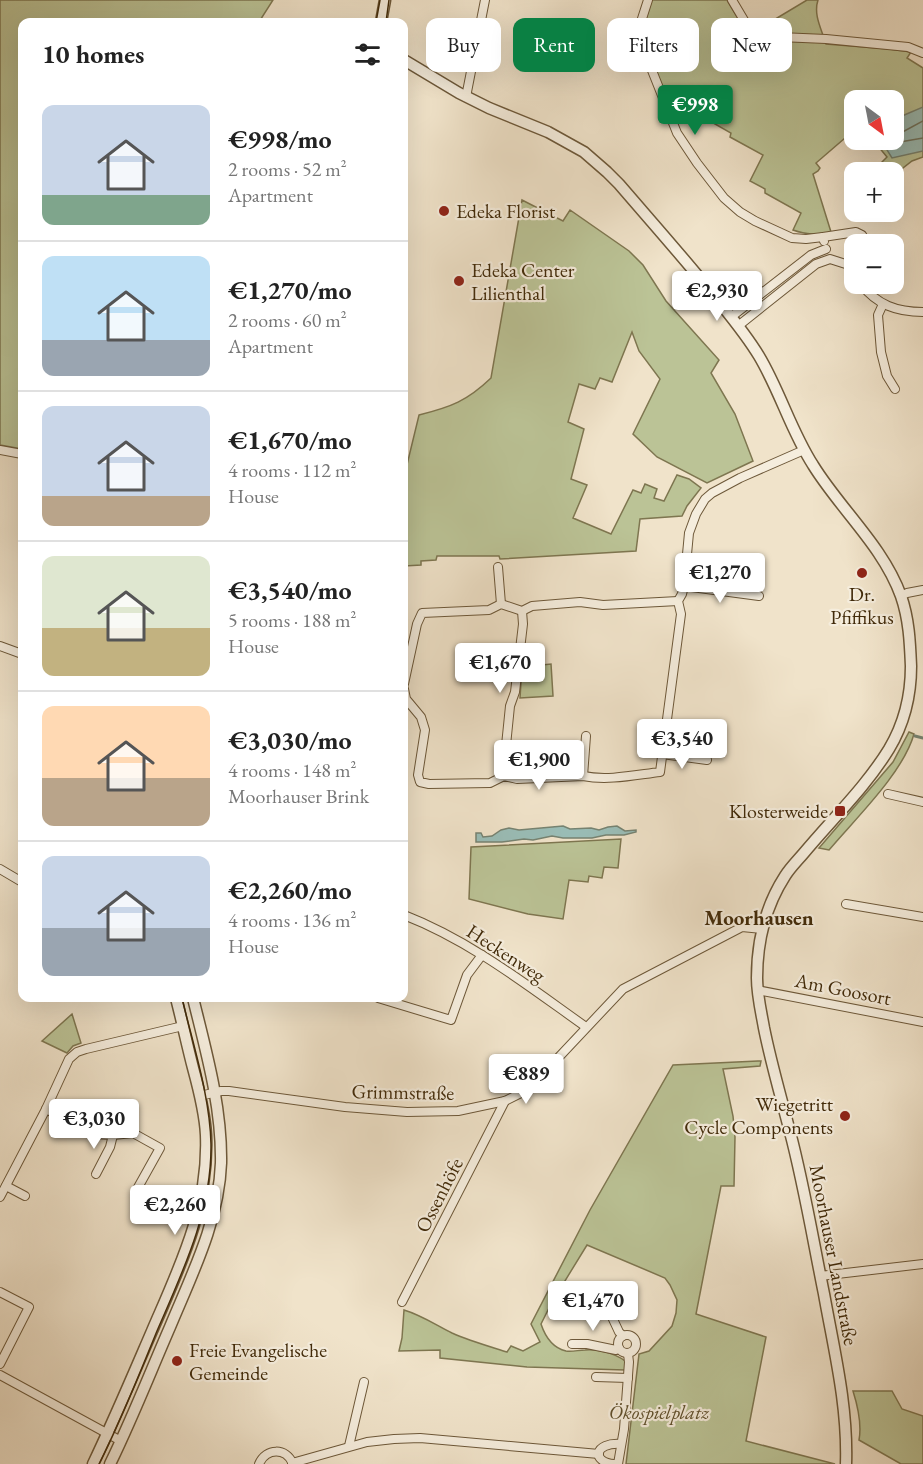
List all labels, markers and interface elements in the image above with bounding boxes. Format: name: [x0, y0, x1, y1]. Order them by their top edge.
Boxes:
chip: Buy: [426, 18, 501, 72]
chip: Rent: [513, 18, 595, 72]
chip: Filters: [607, 18, 699, 72]
chip: New: [711, 18, 792, 72]
text: 10 homes: [42, 37, 144, 71]
icon: filters: [351, 38, 384, 71]
pin: €998: [659, 85, 731, 136]
north arrow: [844, 90, 904, 150]
map controls: [844, 90, 904, 294]
text: €998: [672, 91, 718, 117]
text: €998/mo: [228, 122, 331, 156]
icon: home: [90, 129, 162, 201]
text: 2 rooms · 52 m²: [228, 156, 347, 182]
button: +: [844, 162, 904, 222]
text: Apartment: [228, 182, 313, 208]
place label: Edeka Florist: [456, 198, 556, 224]
marker: Edeka Florist: [437, 204, 451, 218]
button: −: [844, 234, 904, 294]
place label: Edeka Center Lilienthal: [471, 257, 575, 306]
pin: €2,930: [668, 271, 766, 322]
text: €1,270/mo: [228, 273, 352, 307]
marker: Edeka Center Lilienthal: [452, 274, 466, 288]
text: €2,930: [686, 277, 748, 303]
icon: home: [90, 280, 162, 352]
text: 2 rooms · 60 m²: [228, 307, 347, 333]
text: Apartment: [228, 333, 313, 359]
text: €1,670/mo: [228, 423, 352, 457]
icon: home: [90, 430, 162, 502]
text: 4 rooms · 112 m²: [228, 457, 356, 483]
text: House: [228, 483, 279, 509]
pin: €1,270: [671, 553, 769, 604]
text: €1,270: [689, 559, 751, 585]
marker: Dr. Pfiffikus: [855, 566, 869, 580]
text: €3,540/mo: [228, 573, 352, 607]
icon: home: [90, 580, 162, 652]
place label: Dr. Pfiffikus: [830, 581, 894, 630]
text: 5 rooms · 188 m²: [228, 607, 356, 633]
text: House: [228, 633, 279, 659]
pin: €1,670: [451, 643, 549, 694]
text: €1,670: [469, 649, 531, 675]
pin: €3,540: [633, 719, 731, 770]
text: €3,030/mo: [228, 723, 352, 757]
text: €3,540: [651, 725, 713, 751]
icon: home: [90, 730, 162, 802]
pin: €1,900: [490, 740, 588, 791]
text: €1,900: [508, 746, 570, 772]
text: 4 rooms · 148 m²: [228, 757, 356, 783]
text: Moorhauser Brink: [228, 783, 369, 809]
place label: Klosterweide: [729, 798, 828, 824]
marker: Klosterweide: [833, 804, 847, 818]
text: €2,260/mo: [228, 873, 352, 907]
icon: home: [90, 880, 162, 952]
district label: Moorhausen: [704, 904, 814, 931]
text: 4 rooms · 136 m²: [228, 907, 356, 933]
street label: Heckenweg: [462, 918, 551, 988]
text: House: [228, 933, 279, 959]
street label: Am Goosort: [792, 967, 894, 1011]
pin: €889: [490, 1054, 562, 1105]
text: €889: [503, 1060, 549, 1086]
street label: Grimmstraße: [351, 1078, 455, 1106]
place label: Wiegetritt Cycle Components: [684, 1091, 834, 1140]
pin: €3,030: [45, 1099, 143, 1150]
text: €3,030: [63, 1105, 125, 1131]
marker: Wiegetritt Cycle Components: [838, 1109, 852, 1123]
street label: Ossenhöfe: [409, 1153, 469, 1237]
street label: Moorhauser Landstraße: [804, 1162, 864, 1348]
pin: €2,260: [126, 1185, 224, 1236]
text: €2,260: [144, 1191, 206, 1217]
pin: €1,470: [544, 1281, 642, 1332]
text: €1,470: [562, 1287, 624, 1313]
place label: Freie Evangelische Gemeinde: [189, 1337, 327, 1386]
marker: Freie Evangelische Gemeinde: [170, 1354, 184, 1368]
park label: Ökospielplatz: [609, 1399, 710, 1425]

